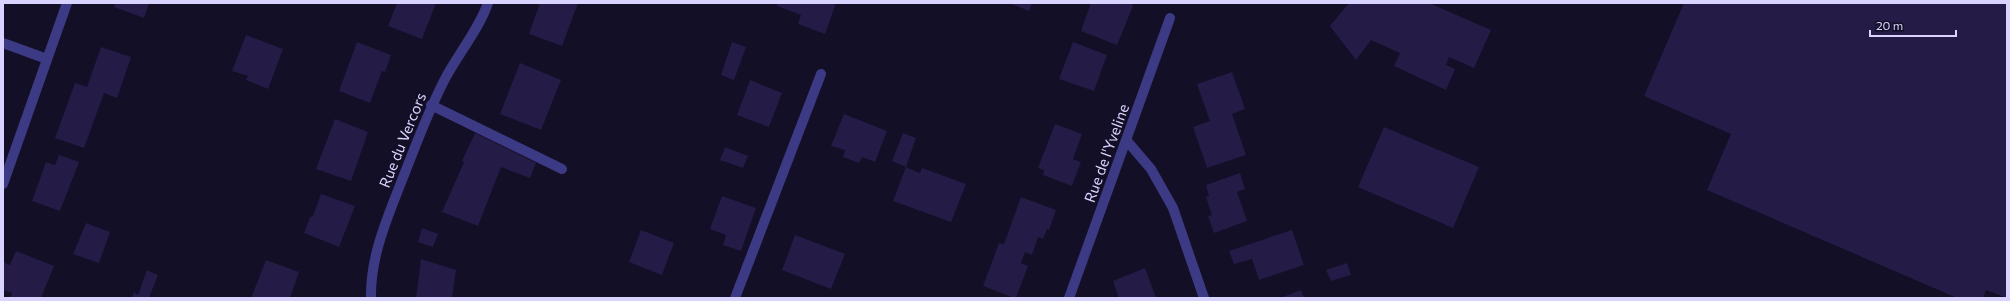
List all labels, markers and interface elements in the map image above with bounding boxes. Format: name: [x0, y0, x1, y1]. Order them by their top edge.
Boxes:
scale bar: [1870, 12, 1956, 38]
text: 20 m: [1876, 18, 1903, 32]
street label: Rue du Vercors: [375, 90, 429, 190]
street label: Rue de l'Yveline: [1080, 101, 1132, 205]

